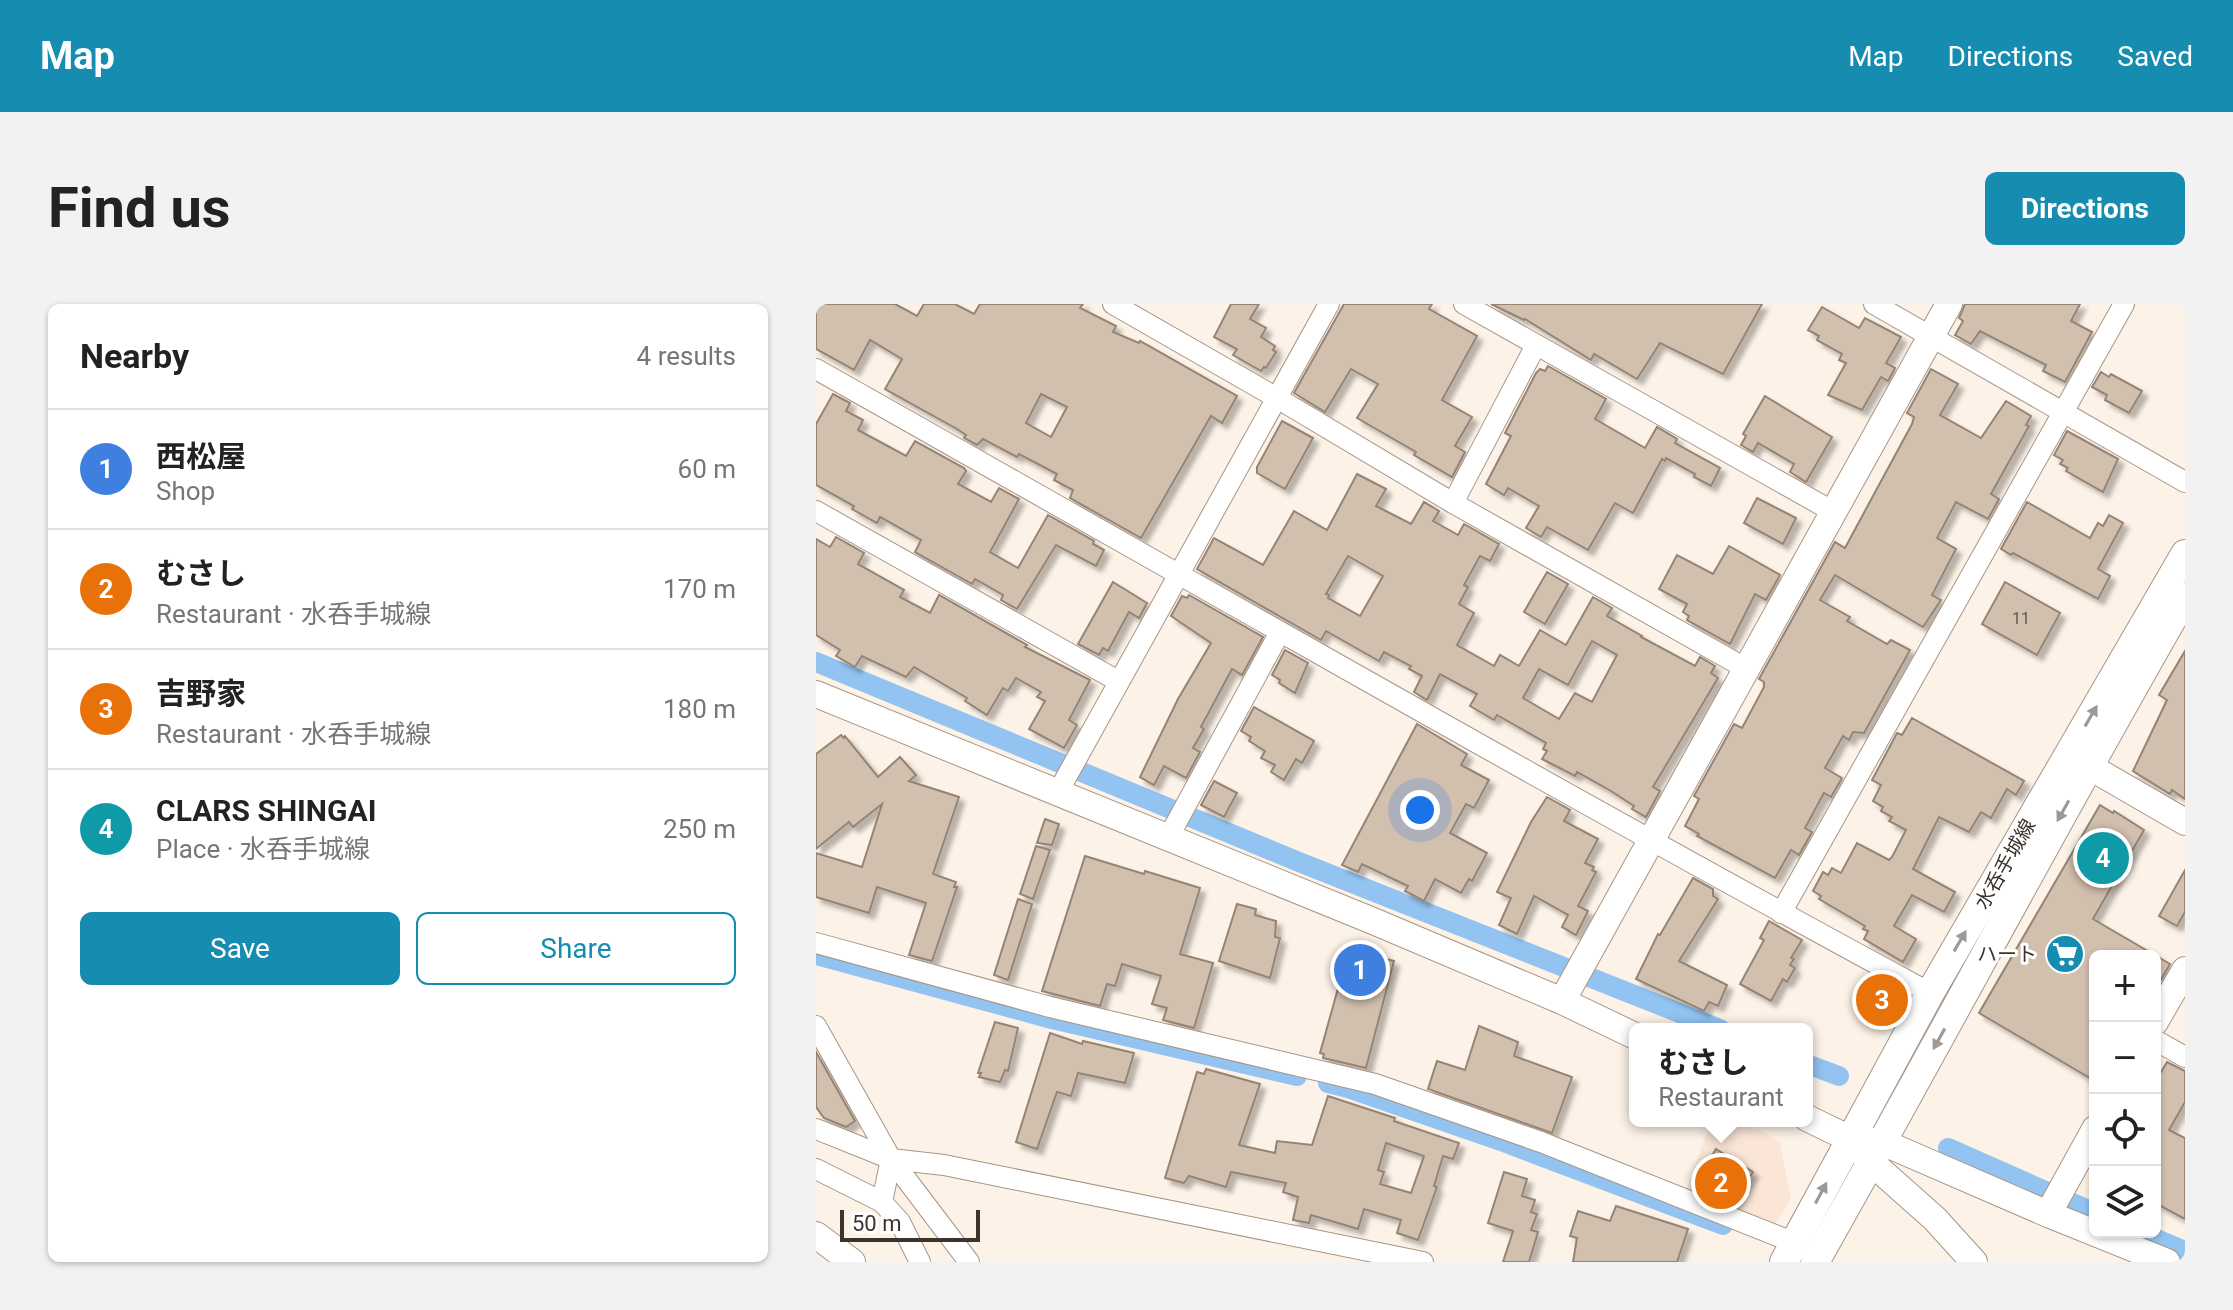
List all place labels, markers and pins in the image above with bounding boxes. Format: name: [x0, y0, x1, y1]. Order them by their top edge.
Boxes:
pin: 4: [2077, 828, 2129, 888]
supermarket icon: ハート: [2044, 933, 2086, 975]
pin: 1: [1334, 940, 1386, 1000]
place label: ハート: [1977, 942, 2037, 966]
pin: 3: [1856, 970, 1908, 1030]
pin: 2: [1695, 1153, 1747, 1213]

